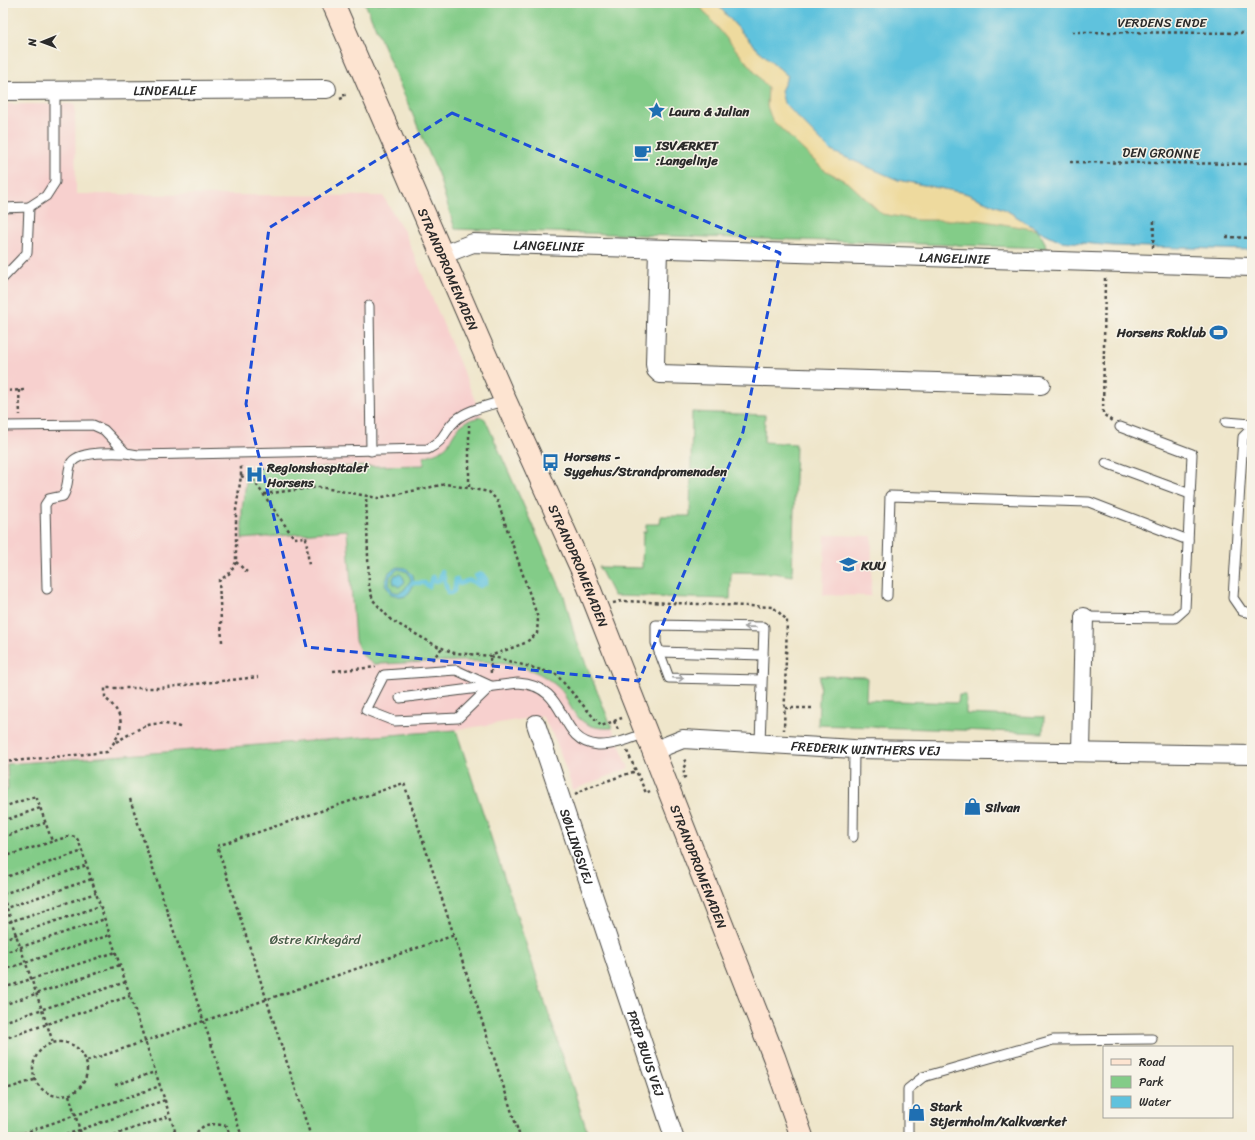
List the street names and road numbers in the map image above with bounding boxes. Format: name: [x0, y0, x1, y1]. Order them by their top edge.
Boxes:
street label: VERDENS ENDE: [1118, 11, 1207, 34]
street label: LINDEALLE: [133, 78, 197, 102]
street label: DEN GRONNE: [1122, 141, 1201, 165]
street label: STRANDPROMENADEN: [411, 204, 485, 334]
street label: LANGELINIE: [513, 233, 585, 258]
street label: LANGELINIE: [919, 245, 991, 270]
street label: STRANDPROMENADEN: [542, 500, 615, 631]
street label: FREDERIK WINTHERS VEJ: [790, 734, 941, 762]
street label: STRANDPROMENADEN: [664, 801, 734, 932]
street label: SØLLINGSVEJ: [553, 805, 601, 888]
street label: PRIP BUUS VEJ: [621, 1007, 671, 1100]

